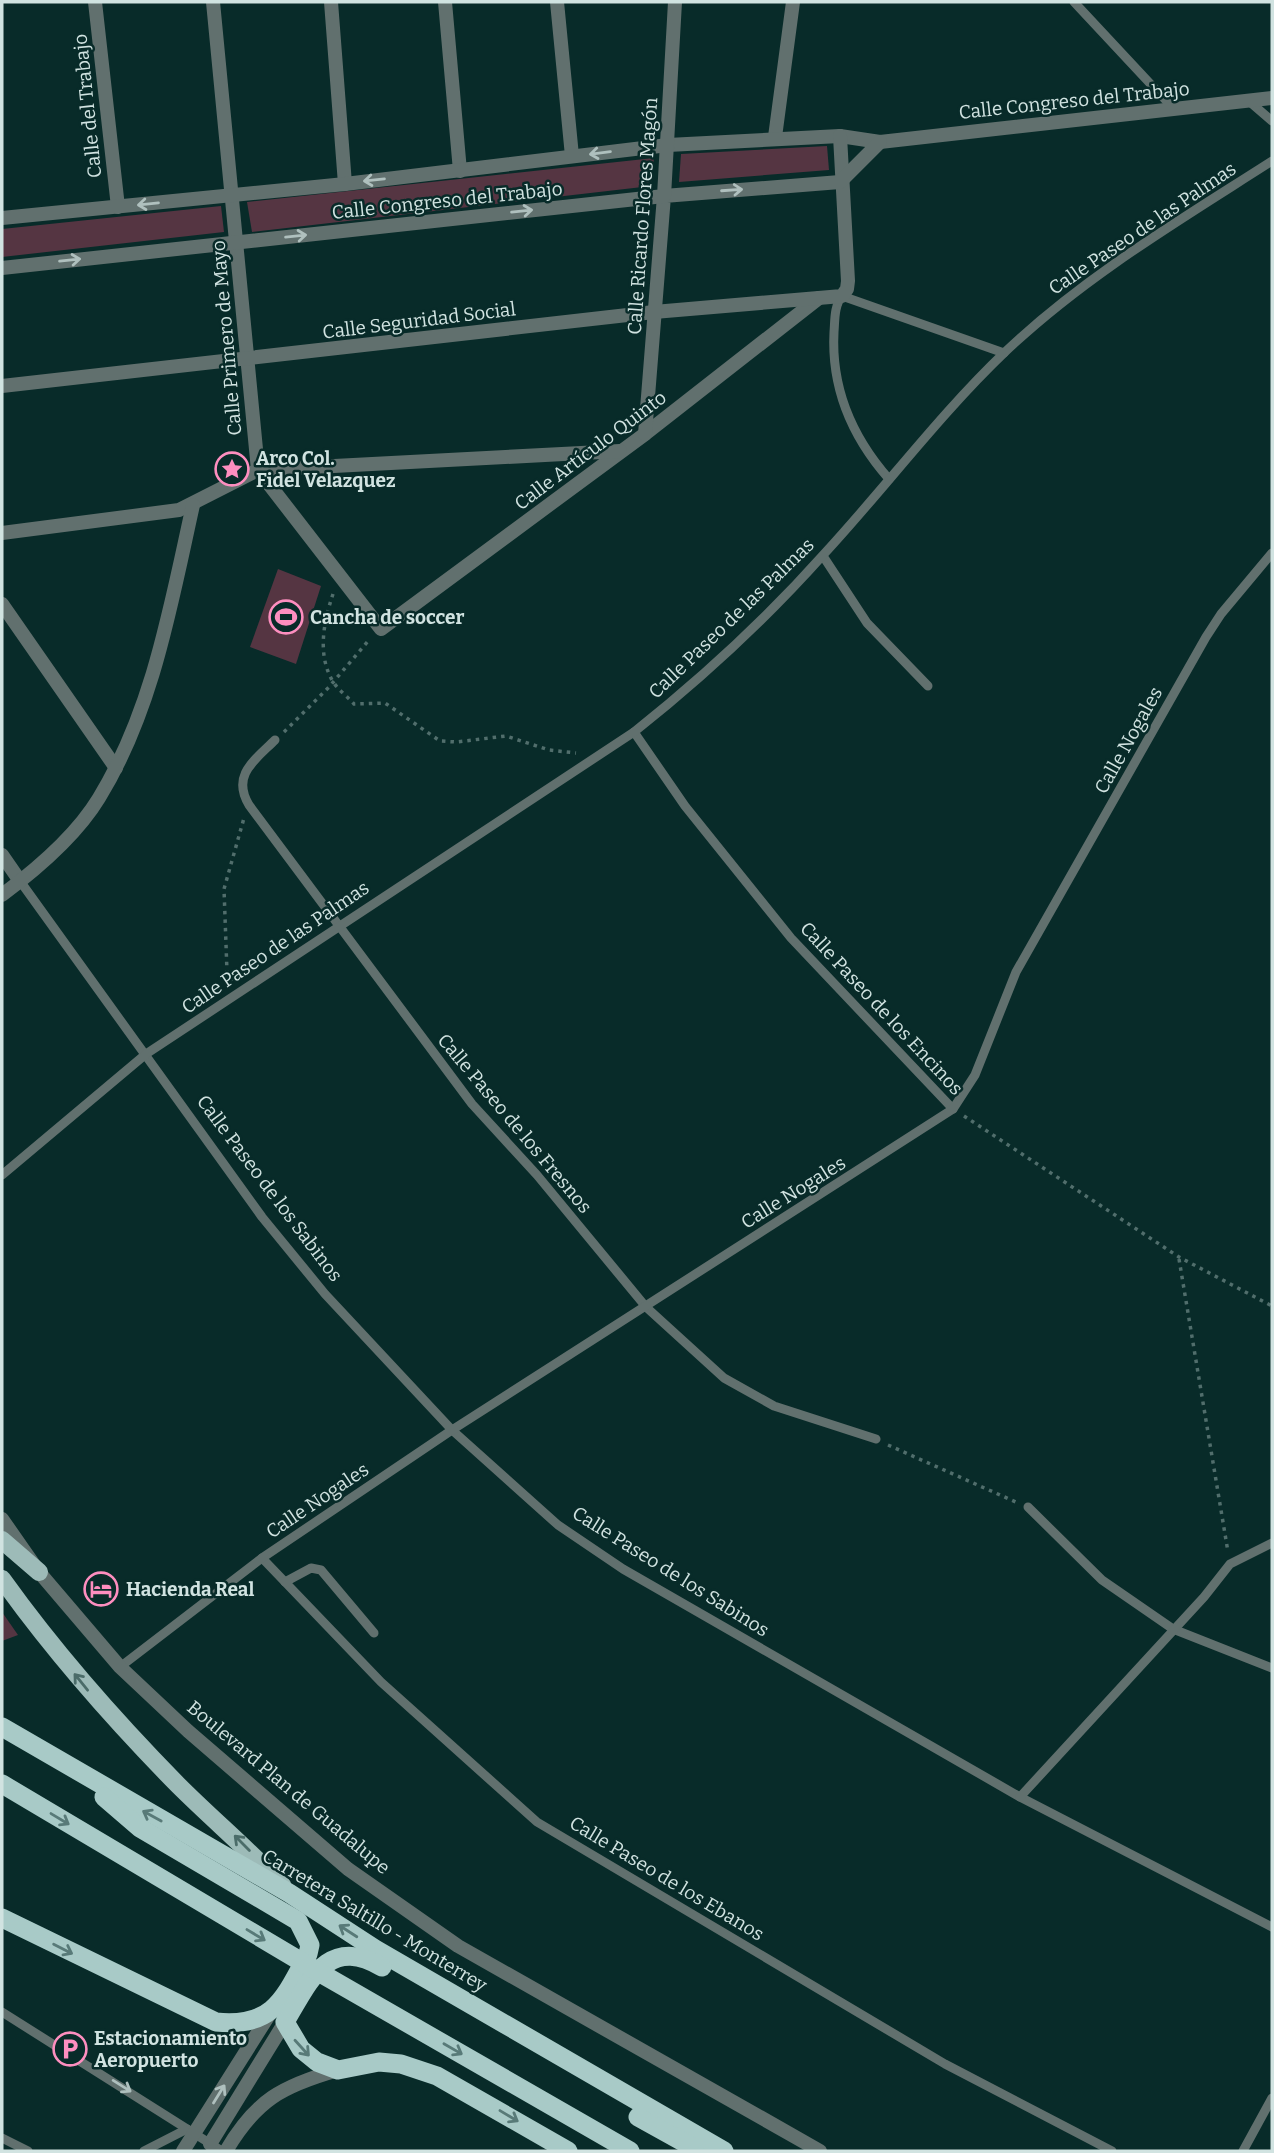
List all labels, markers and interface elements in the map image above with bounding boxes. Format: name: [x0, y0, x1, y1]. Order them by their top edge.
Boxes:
street label: Calle del Trabajo: [68, 33, 106, 179]
street label: Calle Congreso del Trabajo: [958, 77, 1191, 124]
street label: Calle Ricardo Flores Magón: [623, 97, 662, 335]
one-way arrow: [589, 146, 612, 159]
street label: Calle Paseo de las Palmas: [1044, 157, 1240, 300]
one-way arrow: [363, 174, 386, 187]
street label: Calle Congreso del Trabajo: [331, 177, 564, 224]
one-way arrow: [721, 183, 743, 196]
one-way arrow: [137, 197, 160, 210]
one-way arrow: [510, 205, 533, 218]
one-way arrow: [284, 230, 307, 243]
street label: Calle Primero de Mayo: [206, 239, 246, 437]
one-way arrow: [58, 254, 80, 267]
street label: Calle Seguridad Social: [321, 297, 517, 344]
street label: Calle Artículo Quinto: [510, 386, 671, 515]
place label: Arco Col. Fidel Velazquez: [256, 447, 396, 492]
place icon: Arco Col. Fidel Velazquez: [213, 450, 251, 488]
street label: Calle Paseo de las Palmas: [644, 533, 819, 703]
sports icon: Cancha de soccer: [267, 598, 305, 636]
place label: Cancha de soccer: [310, 606, 464, 629]
street label: Calle Nogales: [1090, 683, 1167, 798]
street label: Calle Paseo de las Palmas: [177, 876, 373, 1019]
street label: Calle Paseo de los Encinos: [795, 917, 968, 1100]
street label: Calle Paseo de los Fresnos: [433, 1029, 597, 1218]
street label: Calle Paseo de los Sabinos: [192, 1090, 347, 1286]
street label: Calle Nogales: [737, 1151, 850, 1234]
street label: Calle Nogales: [262, 1458, 373, 1543]
street label: Calle Paseo de los Sabinos: [568, 1501, 773, 1641]
hotel icon: Hacienda Real: [82, 1570, 120, 1608]
place label: Hacienda Real: [126, 1578, 254, 1601]
one-way arrow: [74, 1674, 89, 1692]
street label: Boulevard Plan de Guadalupe: [183, 1696, 395, 1879]
one-way arrow: [142, 1809, 163, 1822]
street label: Calle Paseo de los Ebanos: [565, 1811, 768, 1946]
one-way arrow: [50, 1812, 70, 1826]
one-way arrow: [234, 1835, 251, 1852]
street label: Carretera Saltillo - Monterrey: [258, 1844, 492, 1997]
one-way arrow: [339, 1924, 358, 1938]
one-way arrow: [246, 1929, 266, 1943]
one-way arrow: [52, 1942, 73, 1956]
place label: Estacionamiento Aeropuerto: [94, 2027, 247, 2072]
parking icon: Estacionamiento Aeropuerto: [51, 2030, 89, 2068]
one-way arrow: [293, 2039, 310, 2056]
one-way arrow: [442, 2043, 462, 2057]
one-way arrow: [112, 2079, 132, 2093]
one-way arrow: [213, 2084, 227, 2104]
one-way arrow: [498, 2110, 519, 2123]

